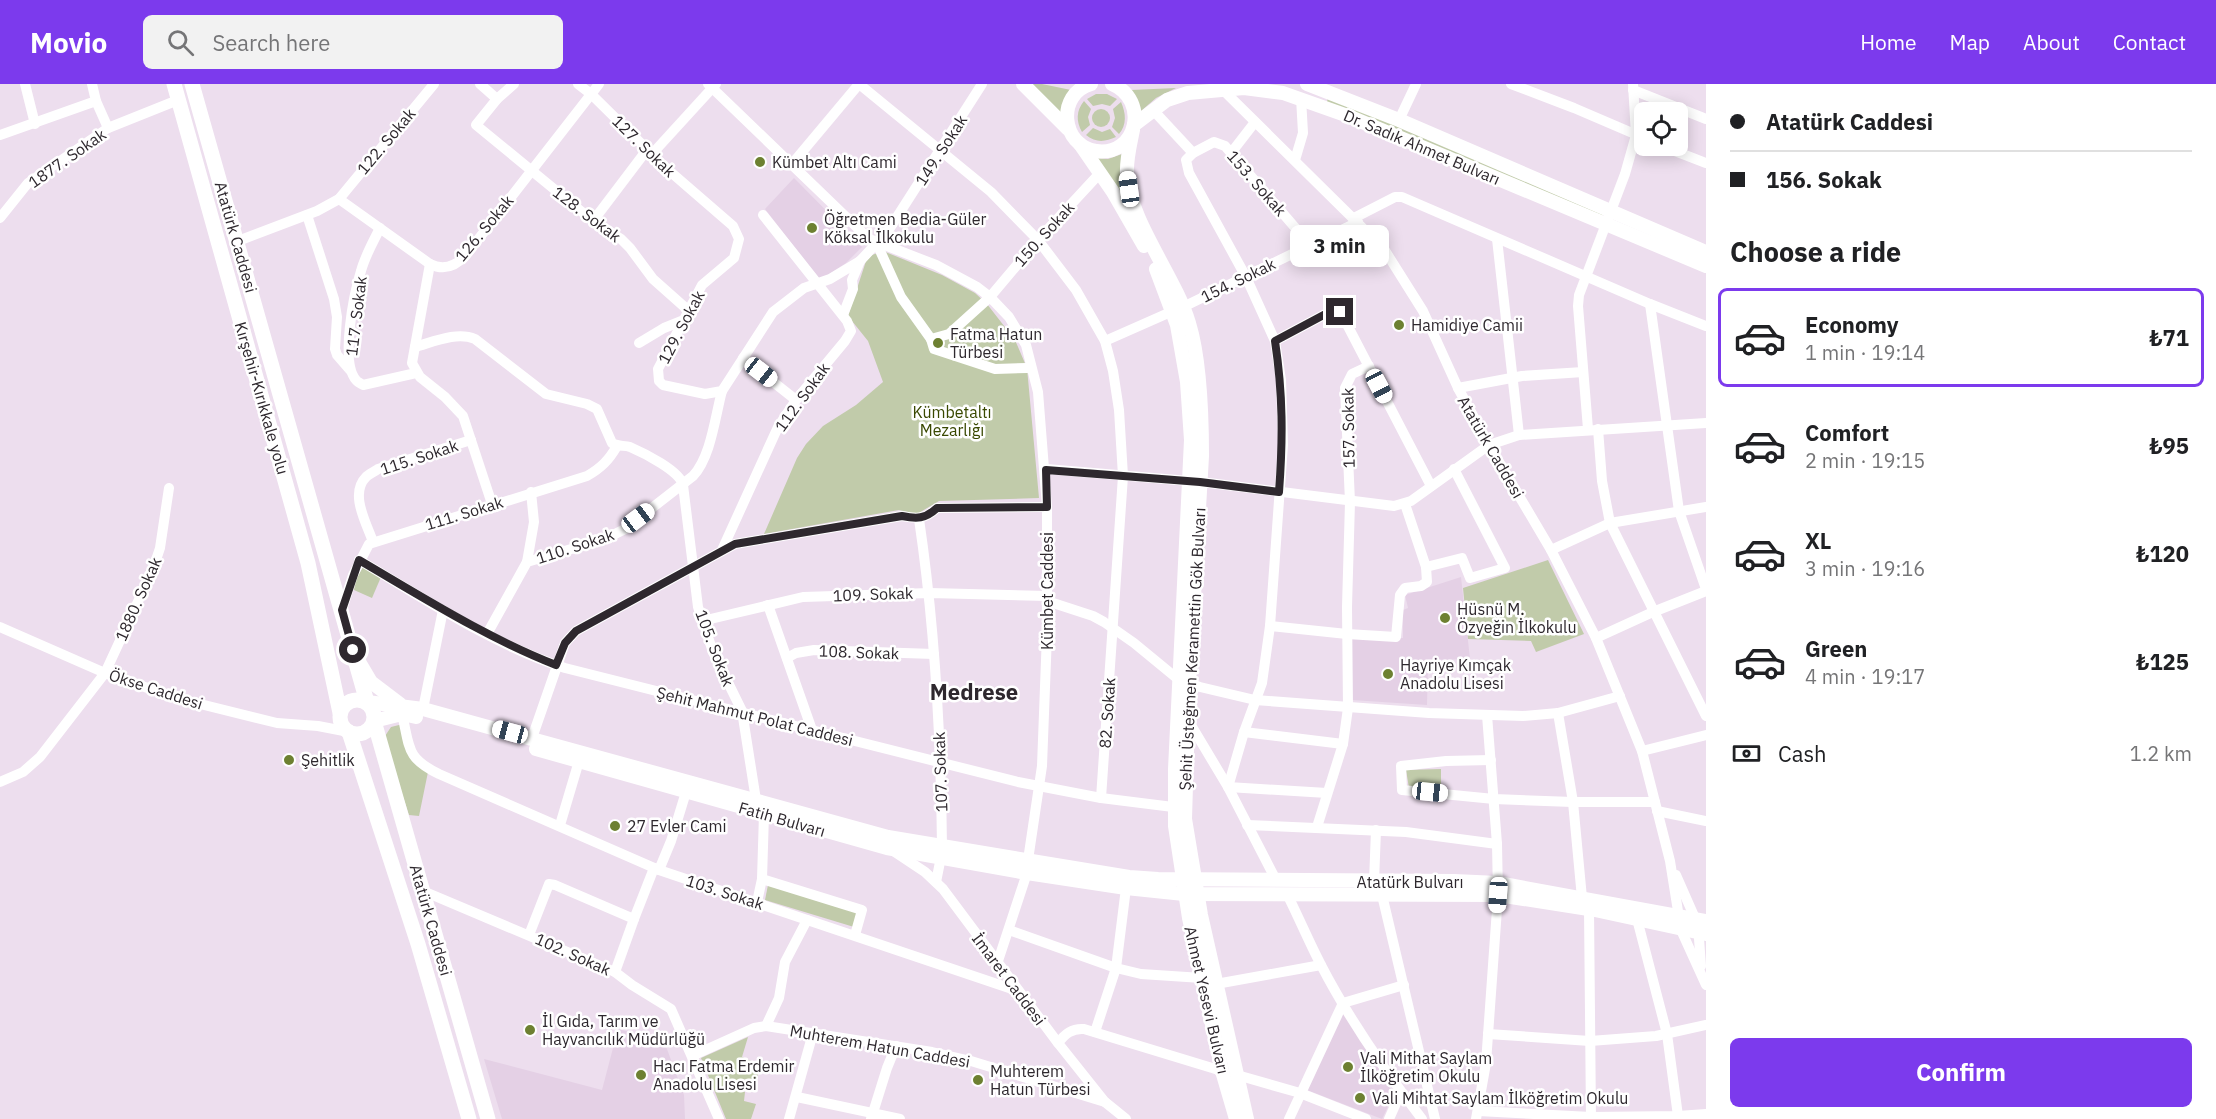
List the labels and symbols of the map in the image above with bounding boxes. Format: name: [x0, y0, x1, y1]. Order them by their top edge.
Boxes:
street label: 122. Sokak: [352, 103, 420, 178]
street label: Dr. Sadık Ahmet Bulvarı: [1341, 105, 1503, 189]
street label: 149. Sokak: [911, 110, 972, 189]
street label: 127. Sokak: [608, 111, 680, 182]
street label: 1877. Sokak: [24, 124, 110, 192]
street label: 153. Sokak: [1223, 146, 1291, 220]
place label: Kümbet Altı Cami: [772, 152, 897, 172]
marker: Kümbet Altı Cami: [753, 155, 767, 169]
car: [1118, 170, 1140, 208]
street label: Atatürk Caddesi: [211, 179, 261, 295]
street label: 128. Sokak: [549, 182, 626, 247]
street label: 126. Sokak: [450, 190, 518, 265]
street label: 150. Sokak: [1010, 197, 1079, 271]
place label: Öğretmen Bedia-Güler Köksal İlkokulu: [824, 209, 987, 247]
marker: Öğretmen Bedia-Güler Köksal İlkokulu: [805, 221, 819, 235]
callout: 3 min: [1290, 225, 1390, 267]
street label: 154. Sokak: [1197, 253, 1279, 307]
street label: 117. Sokak: [341, 274, 371, 357]
street label: 129. Sokak: [653, 286, 709, 367]
route end: [1326, 298, 1353, 325]
place label: Hamidiye Camii: [1411, 315, 1523, 335]
marker: Hamidiye Camii: [1392, 318, 1406, 332]
street label: Kırşehir-Kırıkkale yolu: [231, 319, 293, 477]
place label: Fatma Hatun Türbesi: [950, 324, 1042, 362]
marker: Fatma Hatun Türbesi: [931, 336, 945, 350]
car: [741, 354, 781, 390]
street label: 112. Sokak: [770, 358, 834, 435]
car: [1363, 366, 1395, 406]
street label: 157. Sokak: [1337, 387, 1359, 468]
street label: Atatürk Caddesi: [1454, 392, 1528, 502]
park label: Kümbetaltı Mezarlığı: [912, 402, 992, 440]
street label: 115. Sokak: [378, 435, 461, 479]
street label: 111. Sokak: [423, 492, 506, 534]
car: [618, 500, 658, 536]
street label: Şehit Üsteğmen Keramettin Gök Bulvarı: [1175, 507, 1209, 791]
street label: 110. Sokak: [534, 524, 617, 568]
street label: Kümbet Caddesi: [1037, 532, 1057, 650]
street label: 1880. Sokak: [111, 553, 166, 644]
street label: 109. Sokak: [832, 583, 914, 605]
place label: Hüsnü M. Özyeğin İlkokulu: [1457, 599, 1576, 637]
street label: 105. Sokak: [691, 607, 739, 690]
marker: Hüsnü M. Özyeğin İlkokulu: [1438, 611, 1452, 625]
route start: [339, 636, 366, 663]
street label: 108. Sokak: [818, 641, 900, 663]
place label: Hayriye Kımçak Anadolu Lisesi: [1400, 655, 1512, 693]
street label: Ökse Caddesi: [107, 664, 205, 714]
marker: Hayriye Kımçak Anadolu Lisesi: [1381, 667, 1395, 681]
street label: 82. Sokak: [1095, 676, 1119, 749]
district label: Medrese: [930, 677, 1018, 706]
street label: Şehit Mahmut Polat Caddesi: [655, 682, 855, 750]
car: [490, 719, 530, 745]
street label: 107. Sokak: [929, 731, 951, 813]
place label: Şehitlik: [301, 750, 355, 770]
marker: Şehitlik: [282, 753, 296, 767]
car: [1411, 781, 1449, 803]
street label: Fatih Bulvarı: [736, 797, 828, 841]
place label: 27 Evler Cami: [627, 816, 726, 836]
marker: 27 Evler Cami: [608, 819, 622, 833]
street label: Atatürk Caddesi: [406, 862, 456, 978]
street label: 103. Sokak: [684, 870, 767, 914]
street label: Atatürk Bulvarı: [1356, 872, 1464, 892]
car: [1488, 876, 1508, 914]
street label: Ahmet Yesevi Bulvarı: [1180, 924, 1234, 1076]
street label: 102. Sokak: [532, 928, 614, 980]
street label: İmaret Caddesi: [968, 929, 1050, 1029]
place label: İl Gıda, Tarım ve Hayvancılık Müdürlüğü: [542, 1011, 705, 1049]
street label: Muhterem Hatun Caddesi: [788, 1020, 972, 1072]
marker: İl Gıda, Tarım ve Hayvancılık Müdürlüğü: [523, 1023, 537, 1037]
place label: Vali Mithat Saylam İlköğretim Okulu: [1360, 1048, 1492, 1086]
place label: Hacı Fatma Erdemir Anadolu Lisesi: [653, 1056, 795, 1094]
marker: Vali Mithat Saylam İlköğretim Okulu: [1341, 1060, 1355, 1074]
place label: Muhterem Hatun Türbesi: [990, 1061, 1091, 1099]
marker: Hacı Fatma Erdemir Anadolu Lisesi: [634, 1068, 648, 1082]
marker: Muhterem Hatun Türbesi: [971, 1073, 985, 1087]
place label: Vali Mihtat Saylam İlköğretim Okulu: [1372, 1088, 1628, 1108]
marker: Vali Mihtat Saylam İlköğretim Okulu: [1353, 1091, 1367, 1105]

